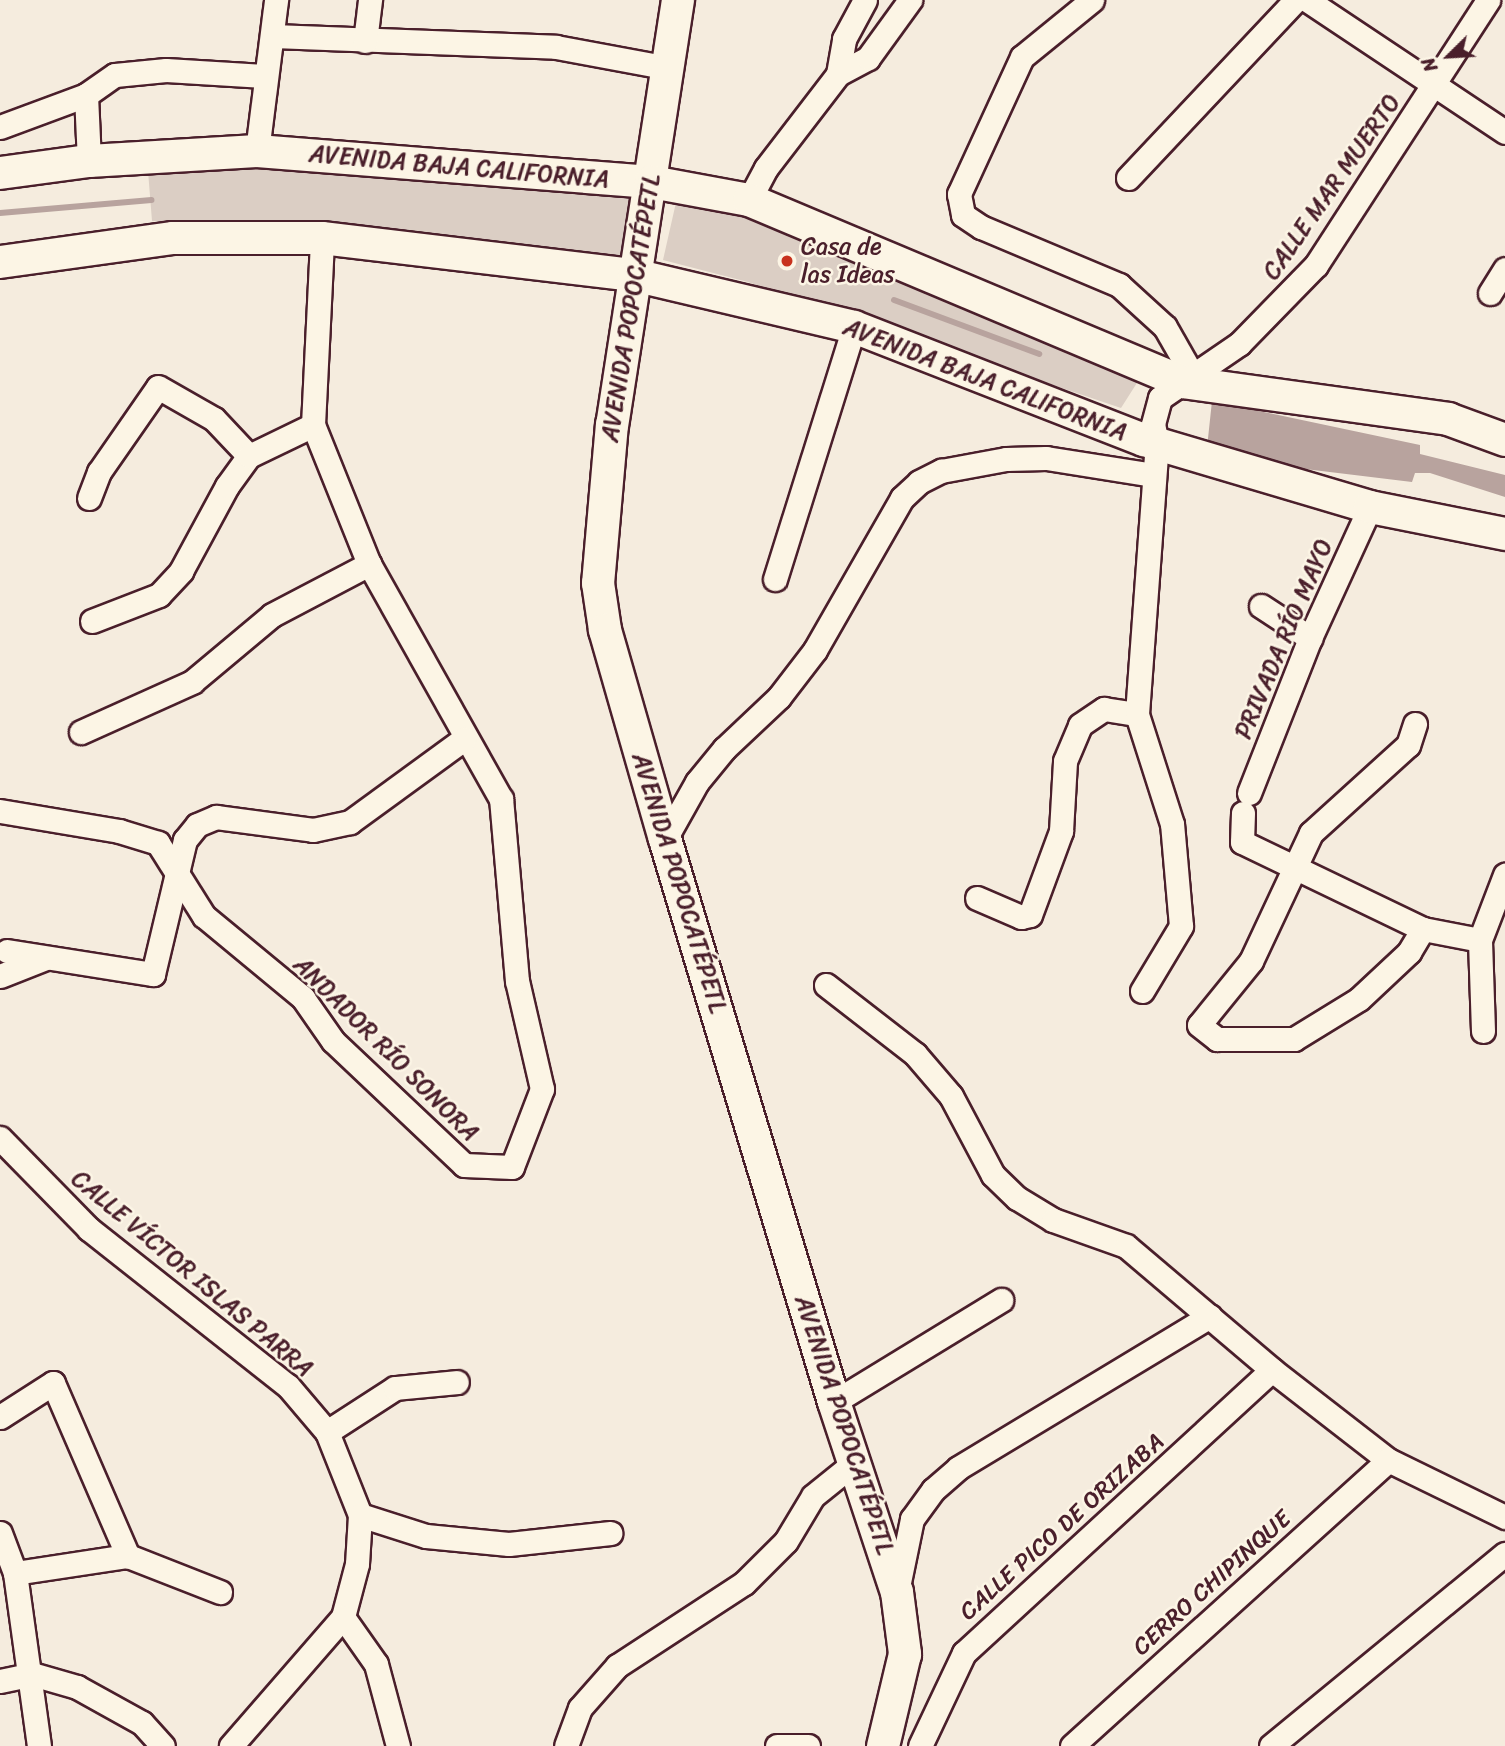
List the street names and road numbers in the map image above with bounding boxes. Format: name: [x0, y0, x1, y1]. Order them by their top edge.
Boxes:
street label: CALLE MAR MUERTO: [1257, 89, 1407, 285]
street label: AVENIDA BAJA CALIFORNIA: [307, 139, 611, 195]
street label: AVENIDA POPOCATÉPETL: [596, 172, 666, 444]
street label: AVENIDA BAJA CALIFORNIA: [839, 312, 1131, 448]
street label: PRIVADA RÍO MAYO: [1229, 535, 1339, 743]
street label: AVENIDA POPOCATÉPETL: [626, 749, 732, 1017]
street label: ANDADOR RÍO SONORA: [287, 950, 485, 1148]
street label: CALLE VÍCTOR ISLAS PARRA: [67, 1166, 317, 1382]
street label: AVENIDA POPOCATÉPETL: [788, 1292, 900, 1558]
street label: CALLE PICO DE ORIZABA: [954, 1428, 1170, 1626]
street label: CERRO CHIPINQUE: [1127, 1505, 1297, 1661]

